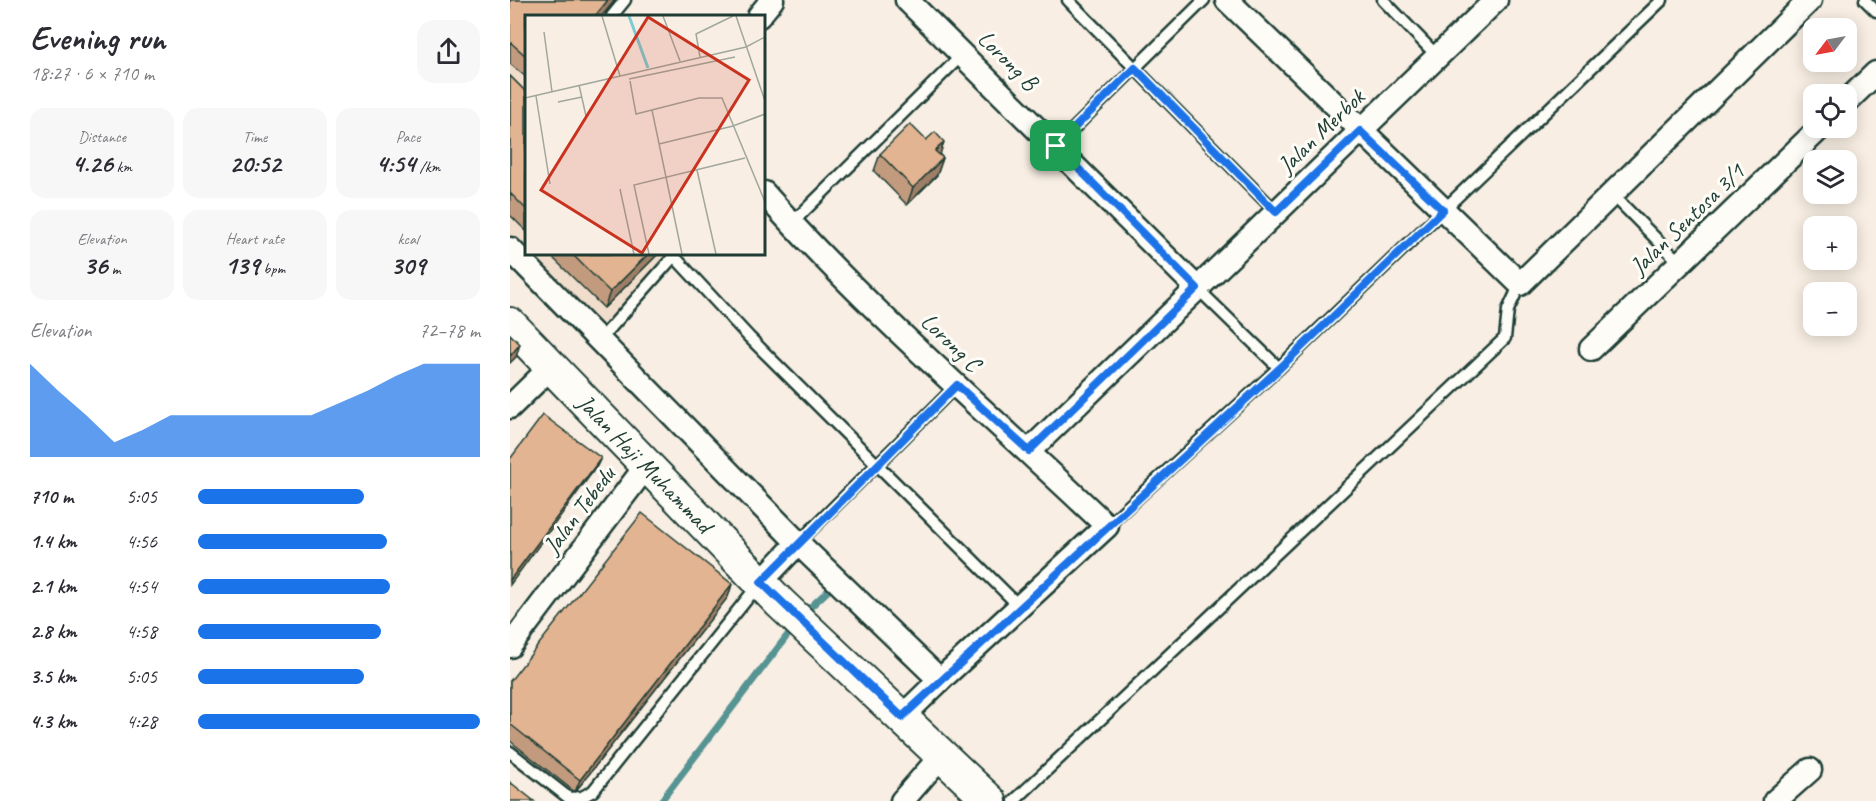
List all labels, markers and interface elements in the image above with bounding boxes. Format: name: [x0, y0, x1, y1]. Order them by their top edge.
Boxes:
inset map: [525, 15, 765, 255]
text: Evening run: [30, 17, 165, 59]
north arrow: [1803, 18, 1857, 72]
map controls: [1803, 18, 1857, 336]
button: share: [417, 20, 480, 83]
street label: Lorong B: [971, 23, 1046, 98]
text: 18:27 · 6 × 710 m: [30, 61, 154, 86]
street label: Jalan Merbok: [1271, 81, 1372, 180]
button: locate: [1803, 84, 1857, 138]
pin: [1030, 120, 1081, 171]
text: Distance: [78, 127, 126, 147]
text: Time: [243, 127, 267, 147]
text: Pace: [396, 127, 420, 147]
icon: arrive: [1039, 129, 1072, 162]
text: 4.26: [72, 147, 113, 180]
text: 20:52: [229, 147, 281, 180]
text: 4:54: [376, 147, 416, 180]
button: layers: [1803, 150, 1857, 204]
street label: Jalan Sentosa 3/1: [1623, 156, 1751, 282]
text: km: [113, 157, 132, 177]
text: /km: [416, 157, 440, 177]
button: +: [1803, 216, 1857, 270]
text: Elevation: [77, 229, 127, 249]
text: Heart rate: [226, 229, 284, 249]
text: kcal: [397, 229, 419, 249]
text: 36: [84, 249, 108, 282]
text: 139: [225, 249, 259, 282]
text: 309: [391, 249, 425, 282]
text: m: [108, 259, 120, 279]
text: bpm: [259, 259, 285, 279]
button: −: [1803, 282, 1857, 336]
street label: Lorong C: [915, 306, 989, 380]
text: Elevation: [30, 318, 92, 343]
text: 72–78 m: [419, 318, 480, 343]
street label: Jalan Haji Muhammad: [570, 387, 721, 542]
street label: Jalan Tebedu: [536, 459, 623, 561]
text: 710 m: [30, 484, 73, 509]
text: 5:05: [126, 484, 157, 509]
text: 1.4 km: [30, 529, 77, 554]
text: 4:56: [126, 529, 157, 554]
text: 2.1 km: [30, 574, 77, 599]
text: 4:54: [126, 574, 157, 599]
text: 2.8 km: [30, 619, 77, 644]
text: 4:58: [126, 619, 157, 644]
text: 3.5 km: [30, 664, 76, 689]
text: 5:05: [126, 664, 157, 689]
text: 4.3 km: [30, 709, 77, 734]
text: 4:28: [126, 709, 157, 734]

